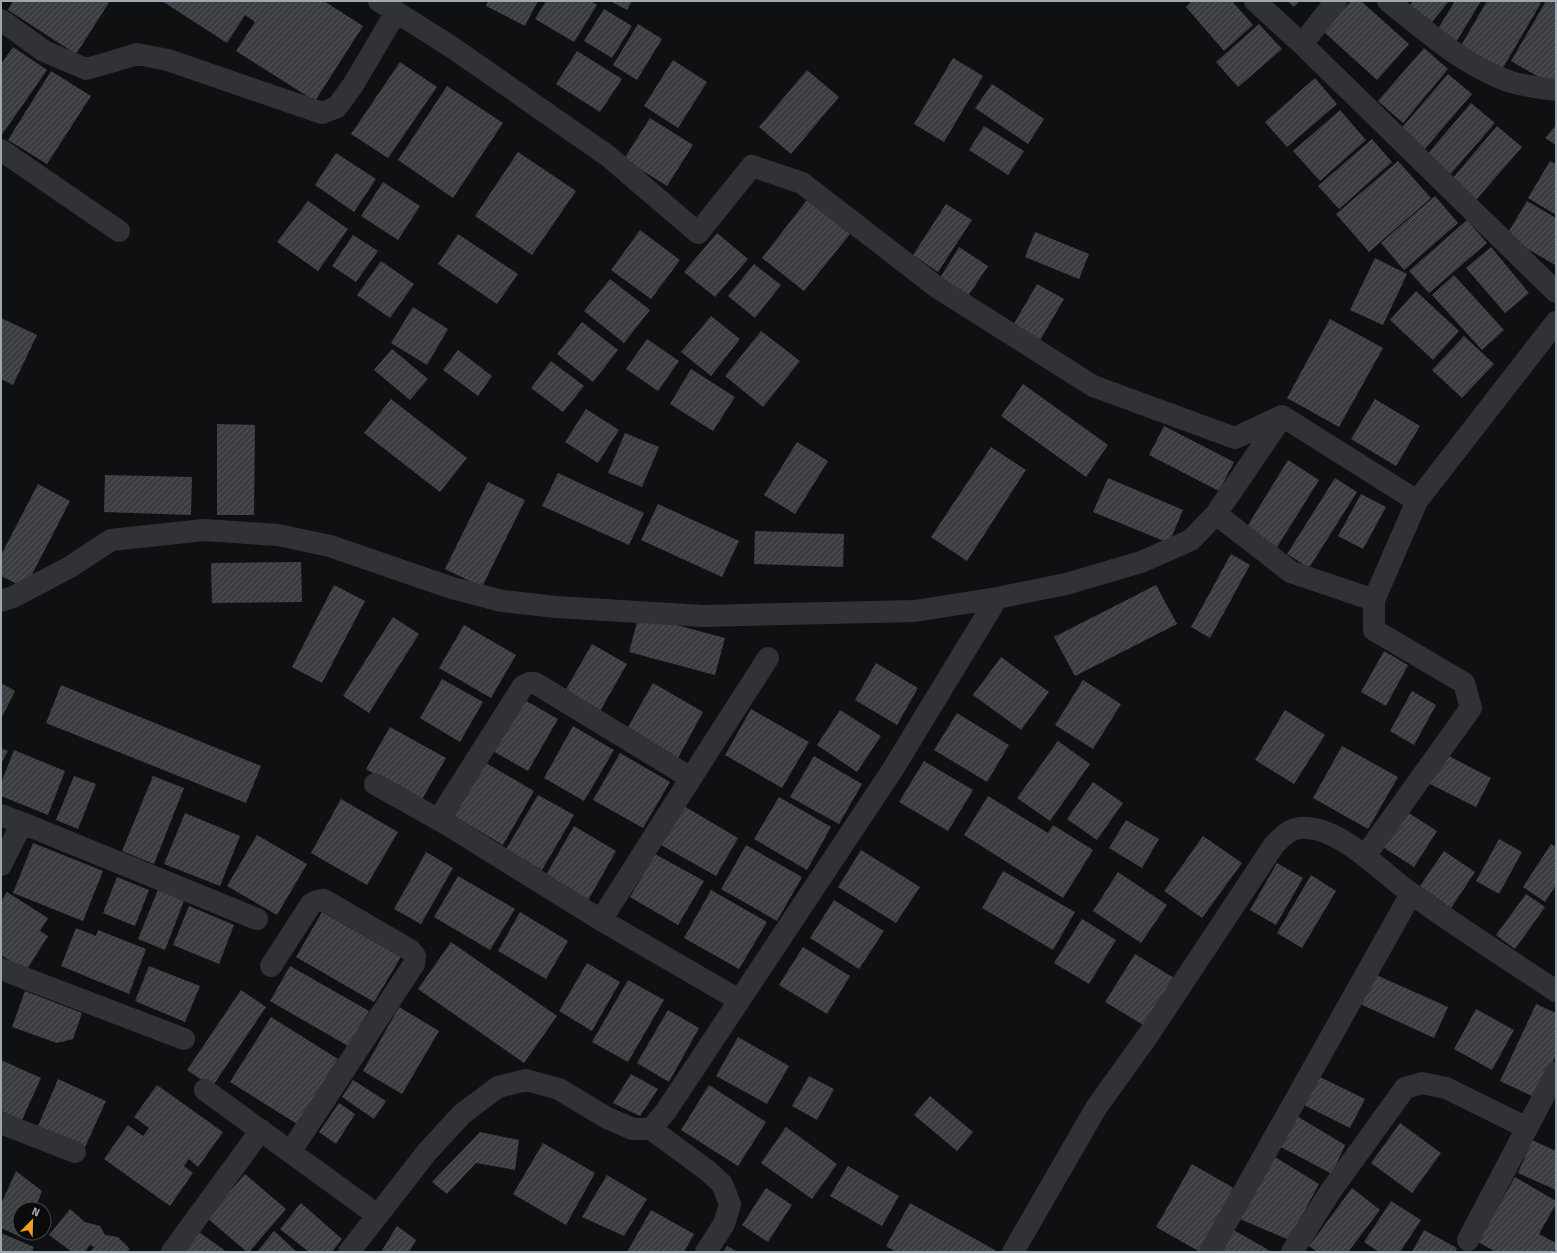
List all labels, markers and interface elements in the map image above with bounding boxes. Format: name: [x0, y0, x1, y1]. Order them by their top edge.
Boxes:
north arrow: [12, 1201, 52, 1241]
text: N: [30, 1205, 42, 1220]

